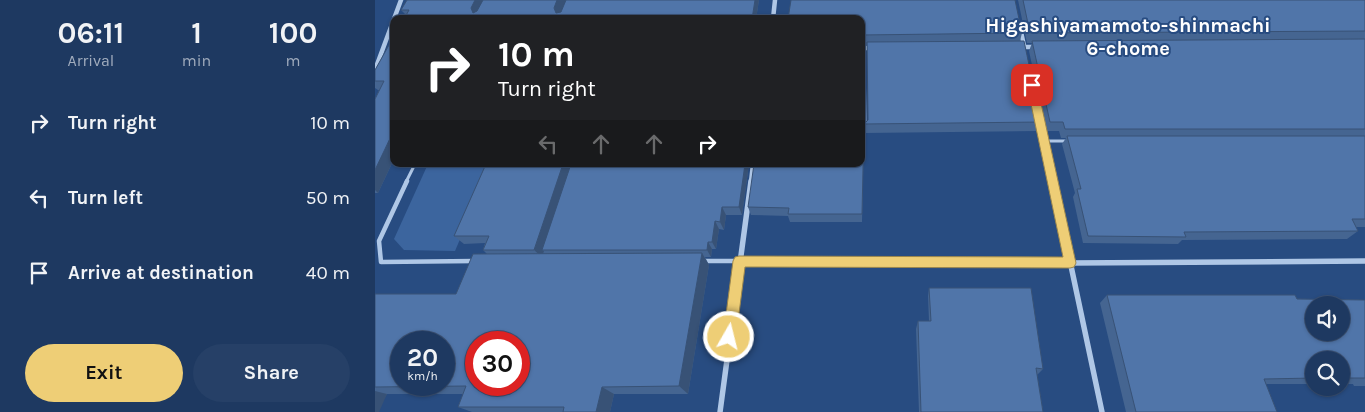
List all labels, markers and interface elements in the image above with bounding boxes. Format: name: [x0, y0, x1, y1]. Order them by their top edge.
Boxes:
district label: Higashiyamamoto-shinmachi 6-chome: [985, 14, 1271, 60]
text: 06:11: [58, 15, 124, 51]
text: 1: [191, 15, 202, 51]
text: 100: [269, 15, 317, 51]
text: 10 m: [498, 34, 575, 75]
icon: right: [415, 35, 480, 100]
text: Arrival: [67, 51, 114, 70]
text: min: [182, 51, 211, 70]
text: m: [286, 51, 301, 70]
pin: [1011, 64, 1053, 106]
icon: arrive: [1018, 71, 1046, 99]
text: Turn right: [498, 76, 596, 102]
icon: right: [25, 109, 53, 137]
text: Turn right: [68, 112, 157, 134]
text: 10 m: [310, 112, 350, 134]
icon: left: [534, 130, 562, 158]
icon: ahead: [587, 130, 615, 158]
icon: ahead: [640, 130, 668, 158]
icon: right: [693, 130, 721, 158]
icon: left: [25, 184, 53, 212]
text: Turn left: [68, 187, 143, 209]
text: 50 m: [306, 187, 350, 209]
icon: arrive: [25, 259, 53, 287]
text: Arrive at destination: [68, 262, 254, 284]
text: 40 m: [306, 262, 350, 284]
map controls: [1305, 296, 1350, 396]
button: sound: [1305, 296, 1350, 341]
position arrow: [702, 310, 754, 362]
speed limit sign: 30: [465, 331, 530, 396]
text: 20: [407, 343, 438, 372]
button: Exit: [25, 344, 183, 402]
button: Share: [193, 344, 350, 402]
button: search: [1305, 351, 1350, 396]
text: km/h: [407, 369, 438, 383]

